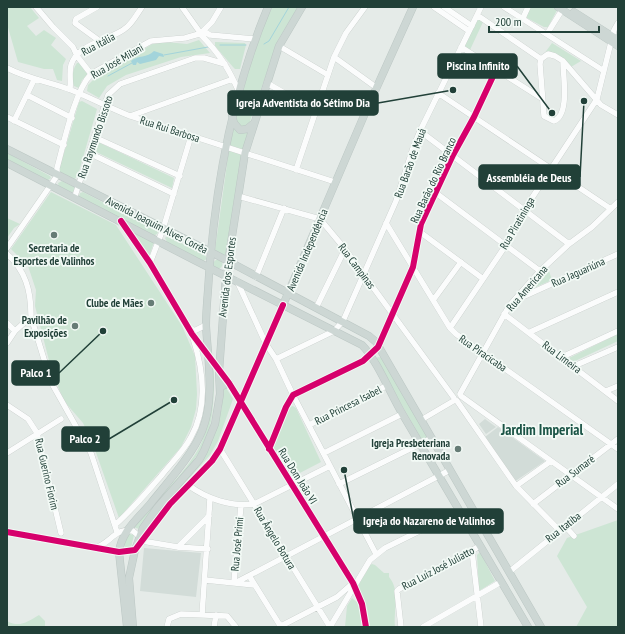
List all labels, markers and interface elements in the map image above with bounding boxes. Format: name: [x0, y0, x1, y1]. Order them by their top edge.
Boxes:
scale bar: [489, 8, 599, 34]
text: 200 m: [495, 14, 522, 29]
street label: Rua Itália: [79, 29, 117, 59]
street label: Rua José Milani: [88, 40, 146, 82]
callout: Piscina Infinito: [438, 54, 517, 78]
text: Piscina Infinito: [446, 58, 510, 73]
callout: Igreja Adventista do Sétimo Dia: [228, 91, 378, 115]
street label: Rua Raymundo Bissoto: [74, 94, 116, 180]
text: Igreja Adventista do Sétimo Dia: [236, 95, 370, 110]
street label: Rua Rui Barbosa: [138, 113, 202, 145]
street label: Rua Barão de Mauá: [391, 126, 429, 200]
street label: Rua Barão do Rio Branco: [407, 135, 459, 225]
callout: Assembléia de Deus: [479, 165, 580, 189]
text: Assembléia de Deus: [485, 170, 572, 185]
street label: Avenida Joaquim Alves Corrêa: [104, 193, 210, 257]
street label: Rua Piratininga: [496, 194, 538, 252]
street label: Avenida Independência: [283, 207, 331, 293]
marker: Secretaria de Esportes de Valinhos: [49, 230, 59, 240]
street label: Avenida dos Esportes: [215, 236, 239, 318]
street label: Rua Campinas: [335, 240, 379, 292]
place label: Secretaria de Esportes de Valinhos: [14, 241, 95, 268]
street label: Rua Jaguariúna: [549, 254, 607, 290]
street label: Rua Americana: [503, 262, 551, 314]
place label: Clube de Mães: [86, 296, 143, 310]
marker: Clube de Mães: [146, 298, 156, 308]
place label: Pavilhão de Exposições: [22, 313, 67, 340]
marker: Pavilhão de Exposições: [70, 321, 80, 331]
street label: Rua Piracicaba: [456, 331, 510, 375]
street label: Rua Limeira: [540, 338, 584, 376]
callout: Palco 1: [12, 361, 59, 385]
text: Palco 1: [21, 365, 52, 380]
street label: Rua Princesa Isabel: [312, 382, 384, 428]
district label: Jardim Imperial: [500, 420, 583, 439]
callout: Palco 2: [62, 427, 109, 451]
text: Palco 2: [70, 431, 100, 446]
place label: Igreja Presbeteriana Renovada: [371, 436, 450, 463]
street label: Rua Guerino Fiorim: [32, 437, 62, 511]
marker: Igreja Presbeteriana Renovada: [453, 444, 463, 454]
street label: Rua Dom João VI: [275, 446, 321, 506]
street label: Rua Sumaré: [553, 451, 598, 490]
street label: Rua Ângelo Botura: [251, 504, 299, 572]
callout: Igreja do Nazareno de Valinhos: [354, 509, 503, 533]
street label: Rua Itatiba: [542, 509, 584, 545]
text: Igreja do Nazareno de Valinhos: [363, 513, 495, 528]
street label: Rua José Primi: [228, 516, 246, 572]
street label: Rua Luiz José Juliatto: [399, 543, 477, 593]

